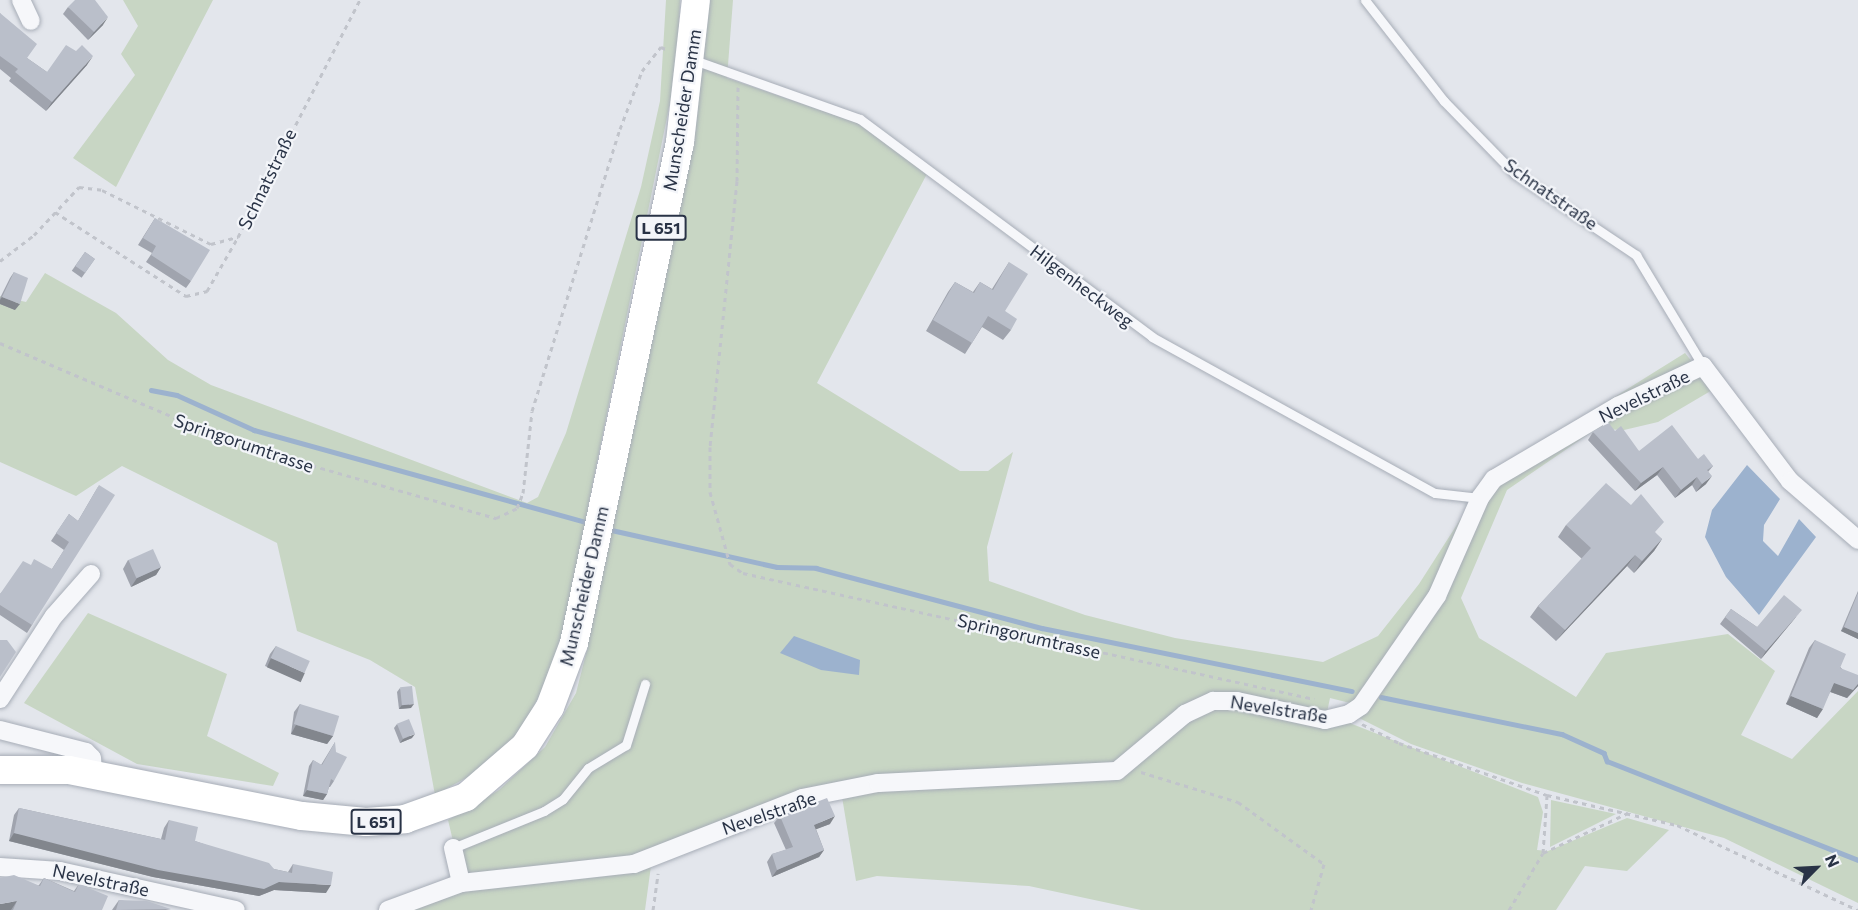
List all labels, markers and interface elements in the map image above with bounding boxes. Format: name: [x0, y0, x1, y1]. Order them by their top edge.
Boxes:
street label: Munscheider Damm: [659, 27, 705, 193]
street label: Schnatstraße: [233, 125, 301, 233]
street label: Schnatstraße: [1500, 154, 1602, 234]
road number: L 651: [636, 215, 686, 241]
street label: Hilgenheckweg: [1026, 240, 1138, 332]
street label: Nevelstraße: [1595, 365, 1693, 427]
street label: Springorumtrasse: [171, 409, 317, 477]
street label: Munscheider Damm: [555, 504, 613, 668]
street label: Springorumtrasse: [955, 609, 1103, 663]
street label: Nevelstraße: [1229, 691, 1329, 727]
street label: Nevelstraße: [719, 787, 819, 839]
road number: L 651: [350, 809, 401, 835]
north arrow: [1786, 838, 1846, 898]
text: N: [1822, 851, 1844, 870]
street label: Nevelstraße: [51, 859, 151, 901]

